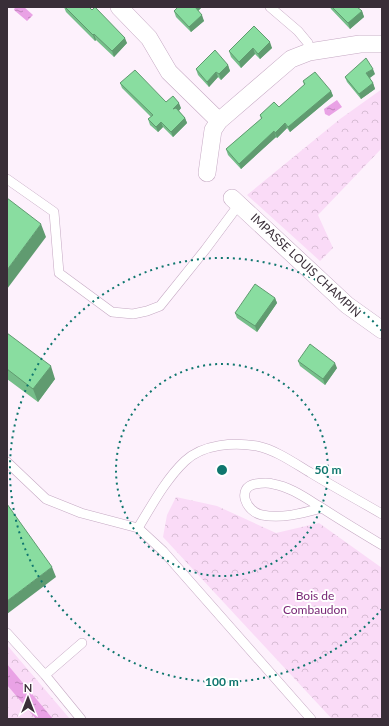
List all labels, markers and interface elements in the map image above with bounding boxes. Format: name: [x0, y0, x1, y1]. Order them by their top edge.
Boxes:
street label: IMPASSE LOUIS CHAMPIN: [248, 210, 364, 320]
text: 50 m: [315, 462, 341, 477]
centre of rings: [215, 463, 229, 477]
park label: Bois de Combaudon: [283, 588, 347, 617]
text: 100 m: [205, 674, 239, 689]
north arrow: [8, 678, 48, 718]
text: N: [24, 681, 32, 694]

